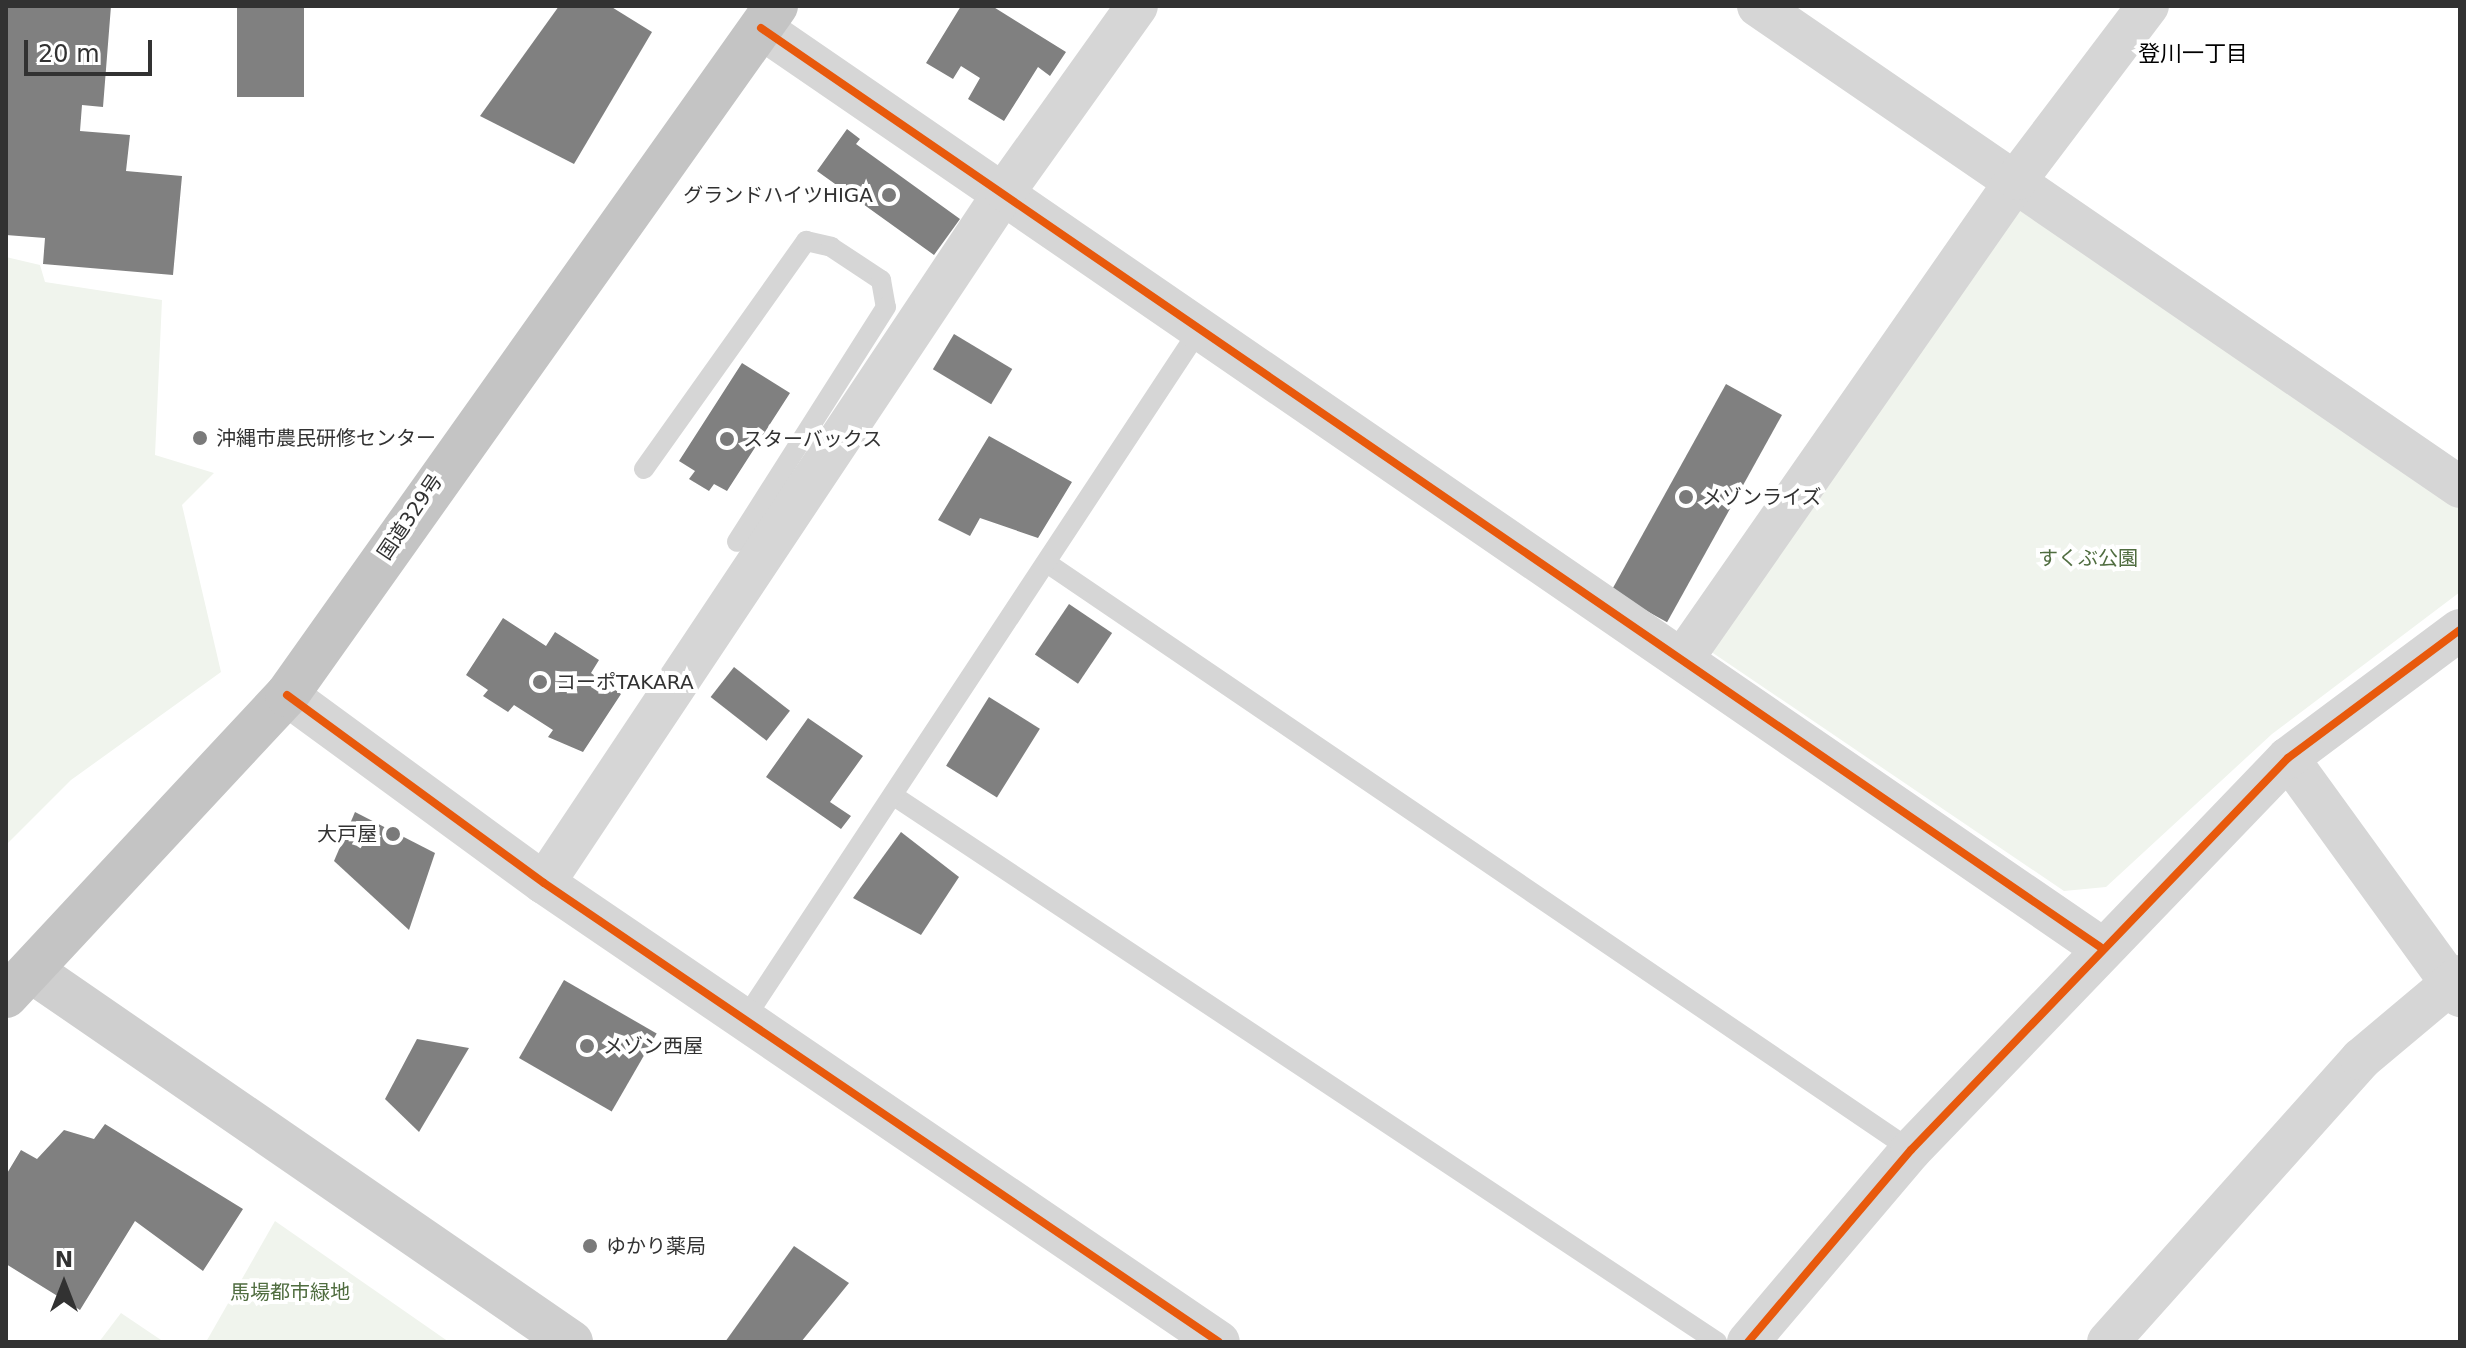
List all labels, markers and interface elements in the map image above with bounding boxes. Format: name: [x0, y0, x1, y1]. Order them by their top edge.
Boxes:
scale bar: [28, 24, 156, 74]
text: 20 m: [38, 40, 100, 68]
district label: 登川一丁目: [2138, 41, 2248, 67]
place label: グランドハイツHIGA: [683, 183, 873, 207]
marker: グランドハイツHIGA: [880, 186, 898, 204]
place label: 沖縄市農民研修センター: [216, 426, 436, 450]
place label: スターバックス: [743, 427, 883, 451]
marker: 沖縄市農民研修センター: [191, 429, 209, 447]
marker: スターバックス: [718, 430, 736, 448]
street label: 国道329号: [373, 470, 447, 564]
place label: メゾンライズ: [1702, 485, 1822, 509]
marker: メゾンライズ: [1677, 488, 1695, 506]
park label: すくぶ公園: [2038, 546, 2138, 570]
place label: コーポTAKARA: [556, 670, 694, 694]
marker: コーポTAKARA: [531, 673, 549, 691]
place label: 大戸屋: [317, 822, 377, 846]
marker: 大戸屋: [384, 825, 402, 843]
place label: メゾン西屋: [603, 1034, 703, 1058]
marker: メゾン西屋: [578, 1037, 596, 1055]
place label: ゆかり薬局: [606, 1234, 706, 1258]
marker: ゆかり薬局: [581, 1237, 599, 1255]
north arrow: [24, 1244, 104, 1324]
text: N: [55, 1247, 73, 1272]
park label: 馬場都市緑地: [230, 1280, 350, 1304]

